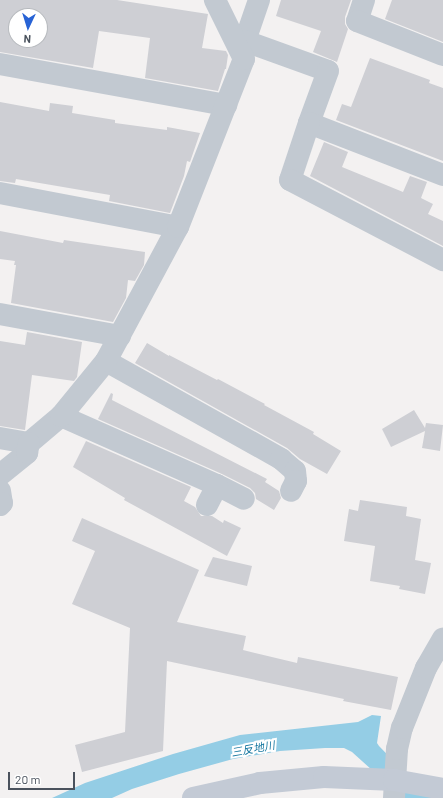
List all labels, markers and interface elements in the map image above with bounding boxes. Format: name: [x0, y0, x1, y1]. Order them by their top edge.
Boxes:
north arrow: [8, 8, 48, 48]
text: N: [23, 33, 31, 46]
water label: 三反地川: [230, 739, 276, 759]
scale bar: [10, 764, 77, 790]
text: 20 m: [15, 772, 41, 786]

